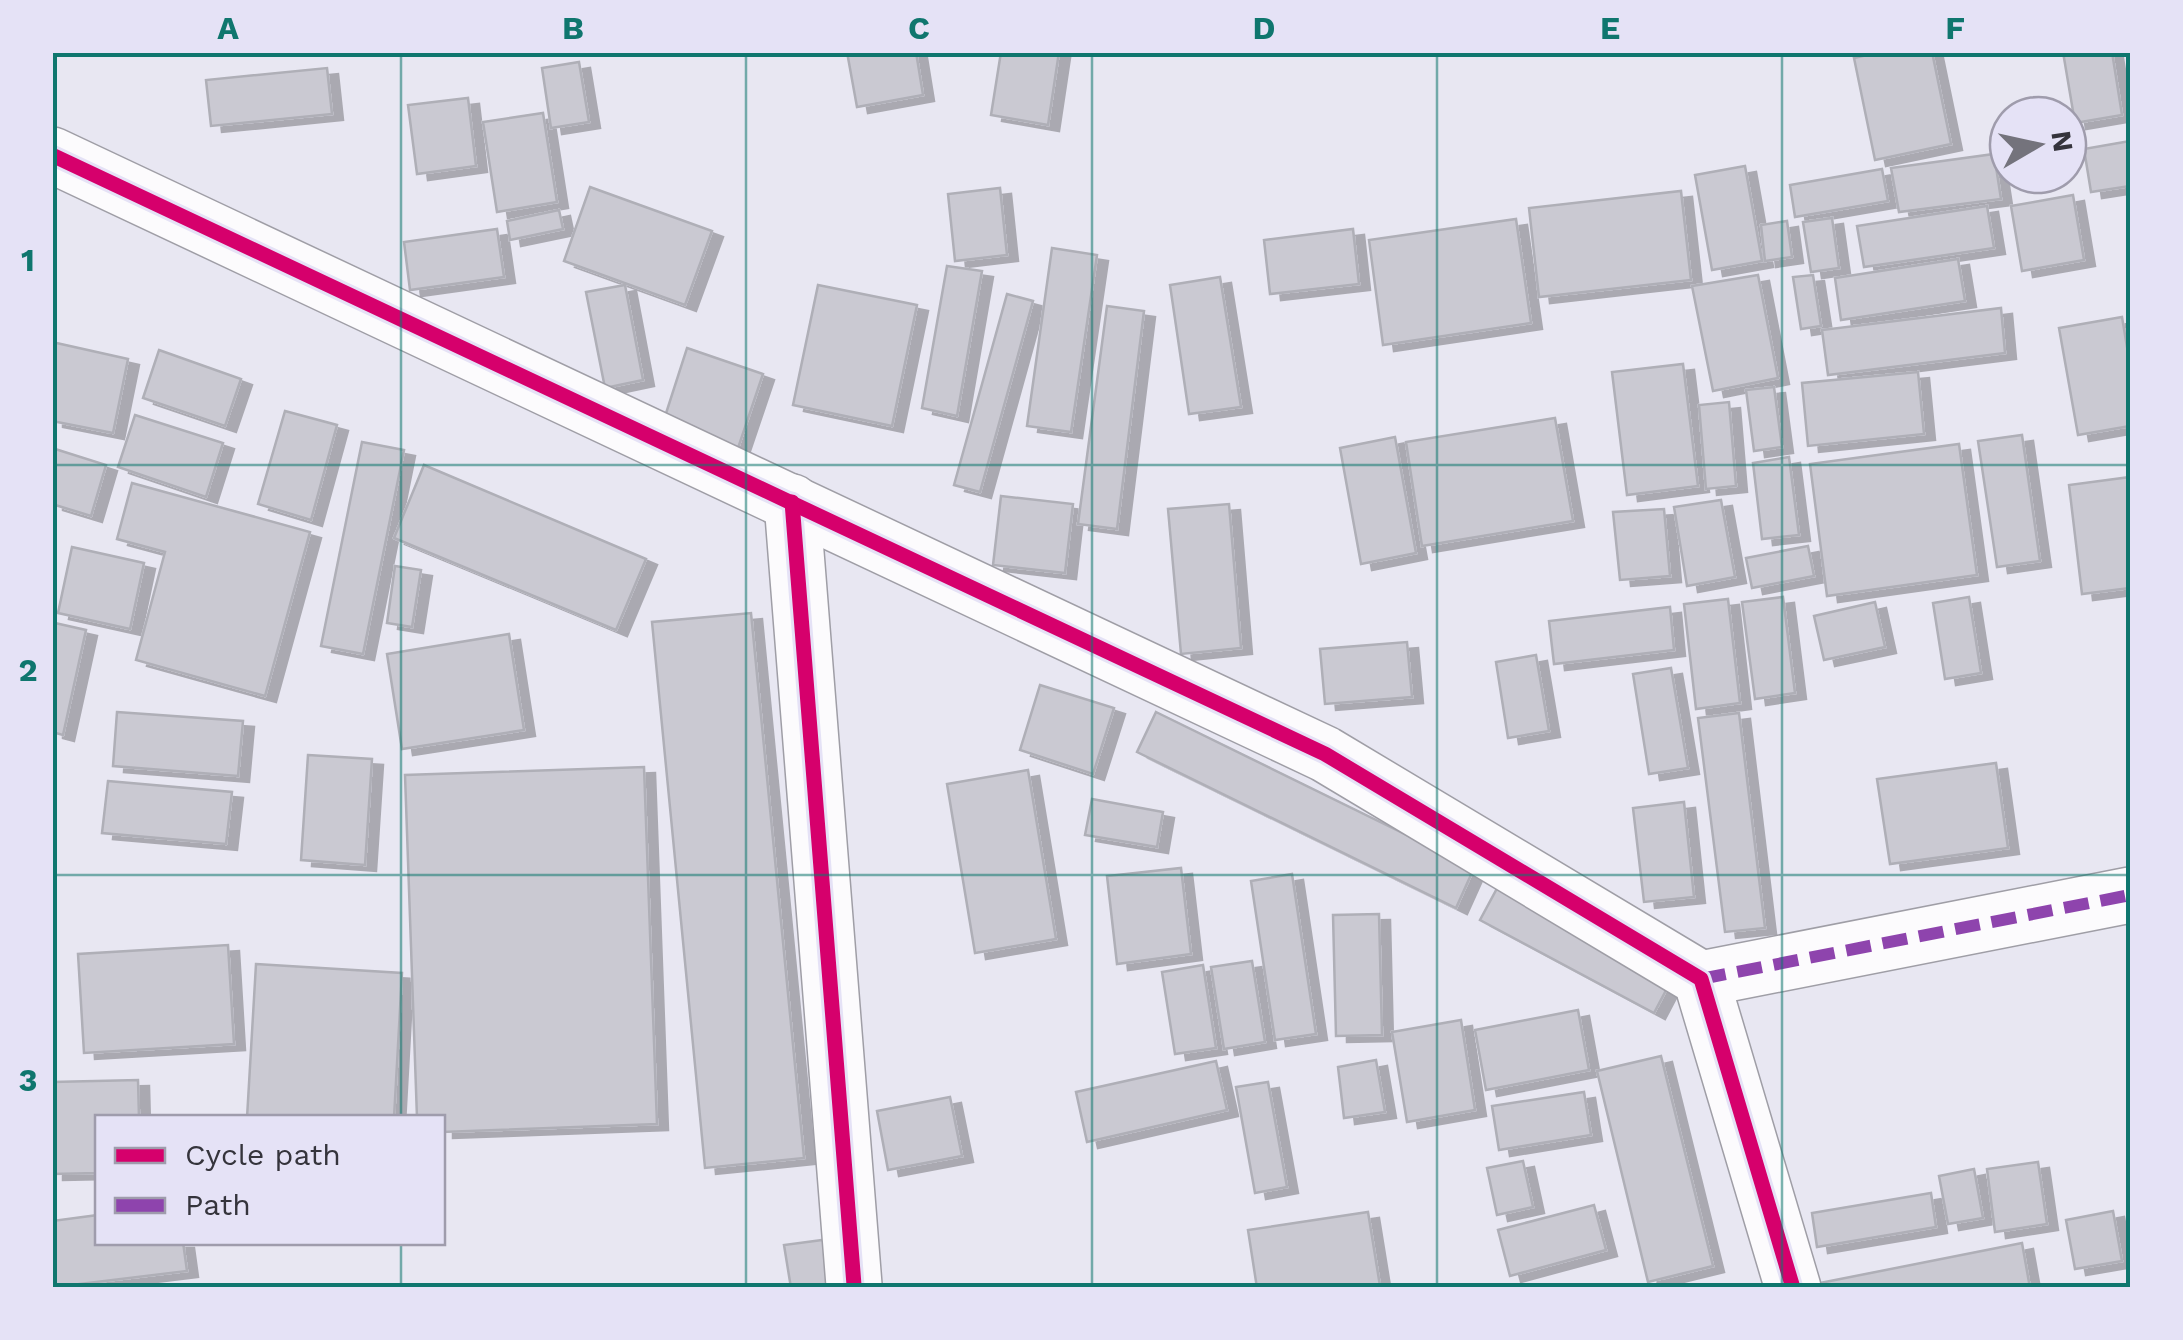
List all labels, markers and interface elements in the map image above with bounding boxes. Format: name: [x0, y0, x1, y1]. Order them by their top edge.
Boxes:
text: A: [217, 9, 239, 47]
text: B: [562, 9, 584, 47]
text: C: [908, 9, 930, 47]
text: D: [1253, 9, 1275, 47]
text: E: [1600, 9, 1620, 47]
text: F: [1945, 9, 1965, 47]
north arrow: [1988, 95, 2088, 195]
text: N: [2044, 128, 2080, 154]
text: 1: [21, 241, 35, 279]
text: 2: [18, 651, 38, 689]
text: 3: [19, 1061, 37, 1099]
legend: [95, 1115, 445, 1245]
text: Cycle path: [185, 1137, 341, 1172]
text: Path: [185, 1187, 251, 1222]

